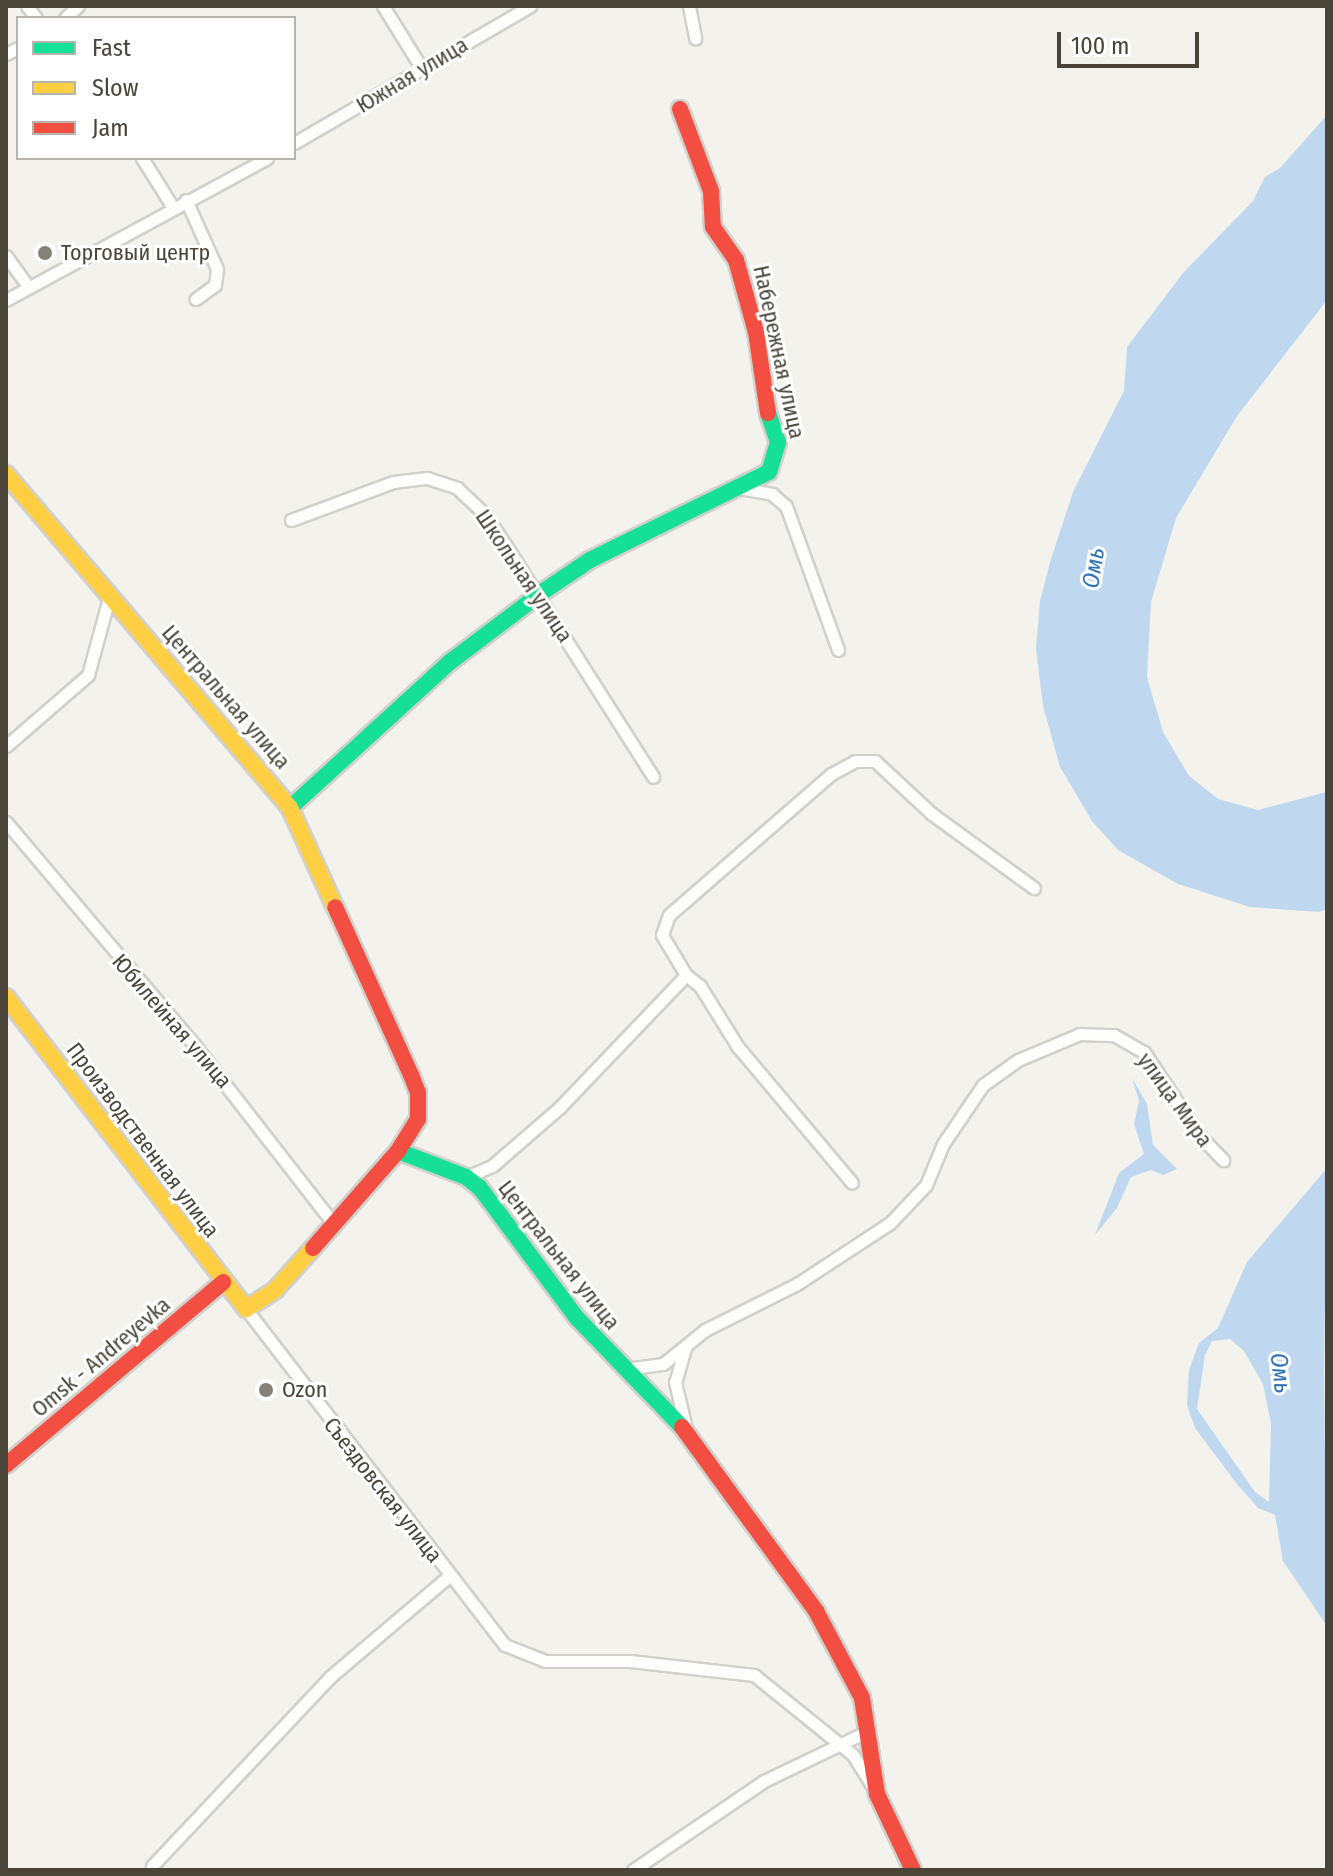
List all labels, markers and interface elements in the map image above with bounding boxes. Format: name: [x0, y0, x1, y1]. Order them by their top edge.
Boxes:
legend: [16, 16, 296, 160]
scale bar: [1061, 16, 1203, 66]
street label: Южная улица: [351, 31, 473, 119]
text: 100 m: [1071, 32, 1129, 60]
text: Fast: [92, 34, 131, 62]
text: Slow: [92, 74, 138, 102]
text: Jam: [92, 114, 129, 142]
place label: Торговый центр: [61, 240, 210, 266]
marker: Торговый центр: [36, 244, 54, 262]
street label: Набережная улица: [748, 263, 810, 441]
street label: Школьная улица: [470, 504, 578, 648]
water label: Омь: [1077, 546, 1111, 590]
street label: Центральная улица: [156, 620, 296, 774]
street label: Юбилейная улица: [107, 949, 237, 1093]
street label: Производственная улица: [61, 1037, 225, 1243]
street label: улица Мира: [1132, 1048, 1218, 1152]
street label: Центральная улица: [492, 1175, 626, 1335]
street label: Omsk - Andreyevka: [26, 1291, 176, 1423]
water label: Омь: [1263, 1351, 1297, 1395]
place label: Ozon: [282, 1377, 327, 1403]
marker: Ozon: [257, 1381, 275, 1399]
street label: Съездовская улица: [318, 1412, 448, 1568]

